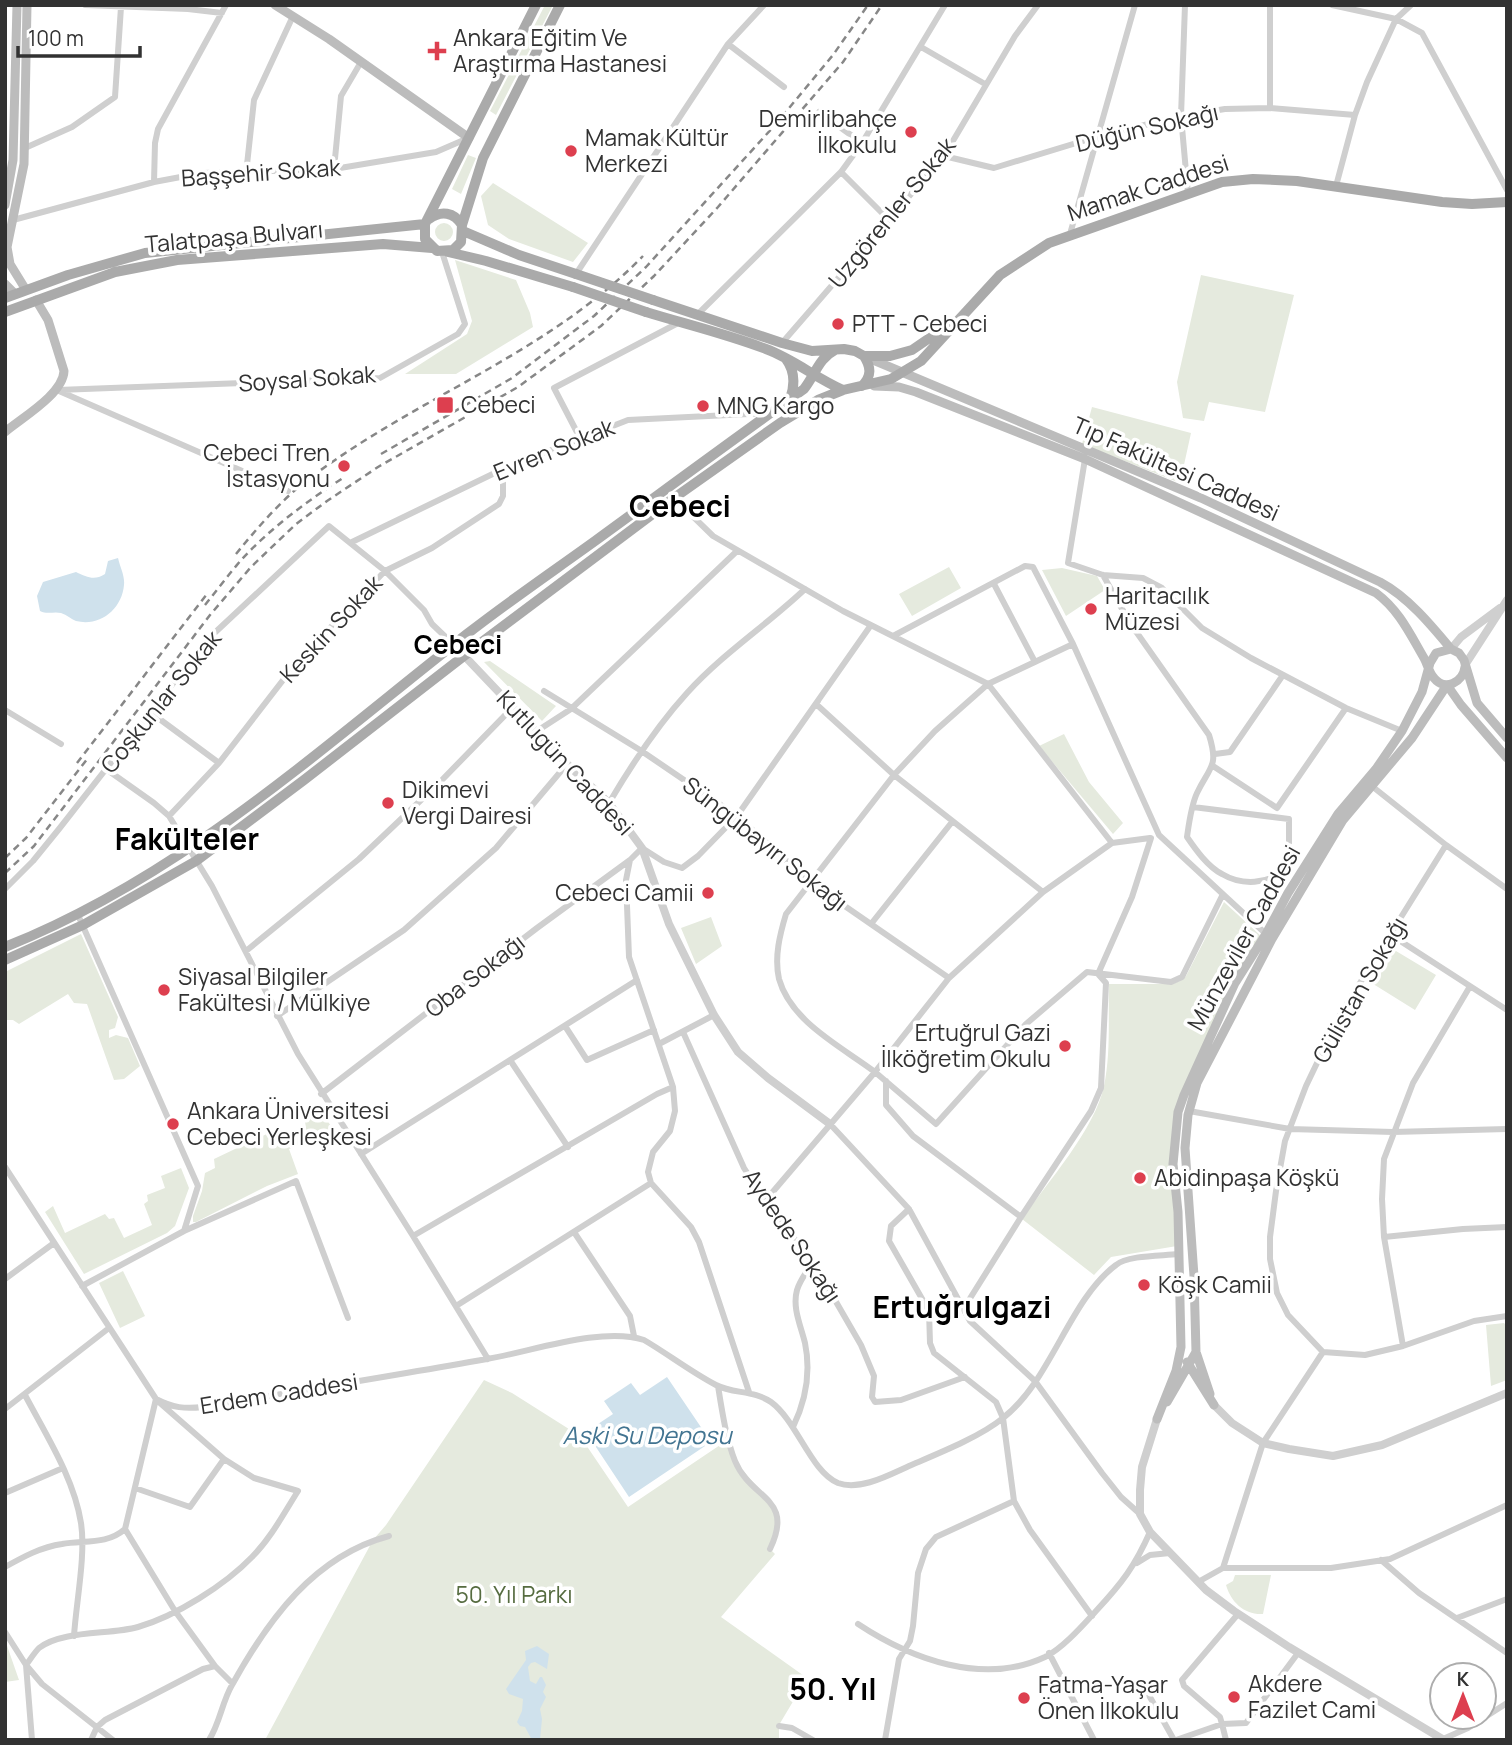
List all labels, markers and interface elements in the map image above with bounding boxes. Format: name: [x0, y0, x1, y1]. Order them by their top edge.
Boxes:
scale bar: [18, 14, 140, 58]
place label: Ankara Eğitim Ve Araştırma Hastanesi: [453, 21, 667, 79]
text: 100 m: [28, 24, 84, 52]
marker: Ankara Eğitim Ve Araştırma Hastanesi: [427, 41, 447, 61]
street label: Düğün Sokağı: [1072, 95, 1221, 159]
place label: Demirlibahçe İlkokulu: [759, 102, 897, 160]
place label: Mamak Kültür Merkezi: [585, 121, 728, 179]
marker: Demirlibahçe İlkokulu: [903, 124, 919, 140]
street label: Uzgörenler Sokak: [820, 130, 962, 295]
marker: Mamak Kültür Merkezi: [563, 143, 579, 159]
street label: Mamak Caddesi: [1063, 146, 1232, 228]
street label: Başşehir Sokak: [180, 150, 342, 194]
street label: Talatpaşa Bulvarı: [144, 212, 324, 260]
place label: PTT - Cebeci: [852, 307, 988, 339]
marker: PTT - Cebeci: [830, 316, 846, 332]
street label: Soysal Sokak: [237, 357, 377, 399]
place label: Cebeci: [461, 388, 536, 420]
place label: MNG Kargo: [717, 389, 834, 421]
marker: Cebeci: [435, 395, 455, 415]
marker: MNG Kargo: [695, 398, 711, 414]
street label: Tıp Fakültesi Caddesi: [1068, 408, 1285, 528]
street label: Evren Sokak: [488, 410, 619, 488]
place label: Cebeci Tren İstasyonu: [203, 436, 330, 494]
marker: Cebeci Tren İstasyonu: [336, 458, 352, 474]
district label: Cebeci: [629, 485, 731, 526]
street label: Keskin Sokak: [272, 567, 389, 689]
place label: Haritacılık Müzesi: [1105, 579, 1210, 637]
marker: Haritacılık Müzesi: [1083, 601, 1099, 617]
street label: Coşkunlar Sokak: [93, 623, 228, 780]
district label: Cebeci: [414, 626, 502, 662]
street label: Kutlugün Caddesi: [490, 683, 641, 842]
street label: Süngübayırı Sokağı: [676, 769, 855, 918]
place label: Dikimevi Vergi Dairesi: [402, 773, 532, 831]
marker: Dikimevi Vergi Dairesi: [380, 795, 396, 811]
district label: Fakülteler: [115, 818, 259, 859]
street label: Münzeviler Caddesi: [1179, 839, 1307, 1036]
place label: Cebeci Camii: [555, 876, 694, 908]
marker: Cebeci Camii: [700, 885, 716, 901]
street label: Gülistan Sokağı: [1304, 911, 1414, 1068]
street label: Oba Sokağı: [418, 926, 531, 1024]
place label: Siyasal Bilgiler Fakültesi / Mülkiye: [178, 960, 370, 1018]
marker: Siyasal Bilgiler Fakültesi / Mülkiye: [156, 982, 172, 998]
place label: Ertuğrul Gazi İlköğretim Okulu: [881, 1016, 1051, 1074]
marker: Ertuğrul Gazi İlköğretim Okulu: [1057, 1038, 1073, 1054]
place label: Ankara Üniversitesi Cebeci Yerleşkesi: [187, 1094, 389, 1152]
marker: Ankara Üniversitesi Cebeci Yerleşkesi: [165, 1116, 181, 1132]
place label: Abidinpaşa Köşkü: [1154, 1161, 1339, 1193]
street label: Aydede Sokağı: [736, 1162, 849, 1309]
marker: Abidinpaşa Köşkü: [1132, 1170, 1148, 1186]
place label: Köşk Camii: [1158, 1268, 1272, 1300]
marker: Köşk Camii: [1136, 1277, 1152, 1293]
district label: Ertuğrulgazi: [872, 1286, 1052, 1327]
street label: Erdem Caddesi: [198, 1365, 360, 1421]
water label: Aski Su Deposu: [563, 1418, 733, 1451]
park label: 50. Yıl Parkı: [455, 1578, 573, 1610]
north arrow: [1428, 1661, 1498, 1731]
text: K: [1457, 1666, 1470, 1692]
place label: Akdere Fazilet Cami: [1248, 1667, 1376, 1725]
district label: 50. Yıl: [789, 1668, 877, 1709]
place label: Fatma-Yaşar Önen İlkokulu: [1038, 1668, 1179, 1726]
marker: Akdere Fazilet Cami: [1226, 1689, 1242, 1705]
marker: Fatma-Yaşar Önen İlkokulu: [1016, 1690, 1032, 1706]

